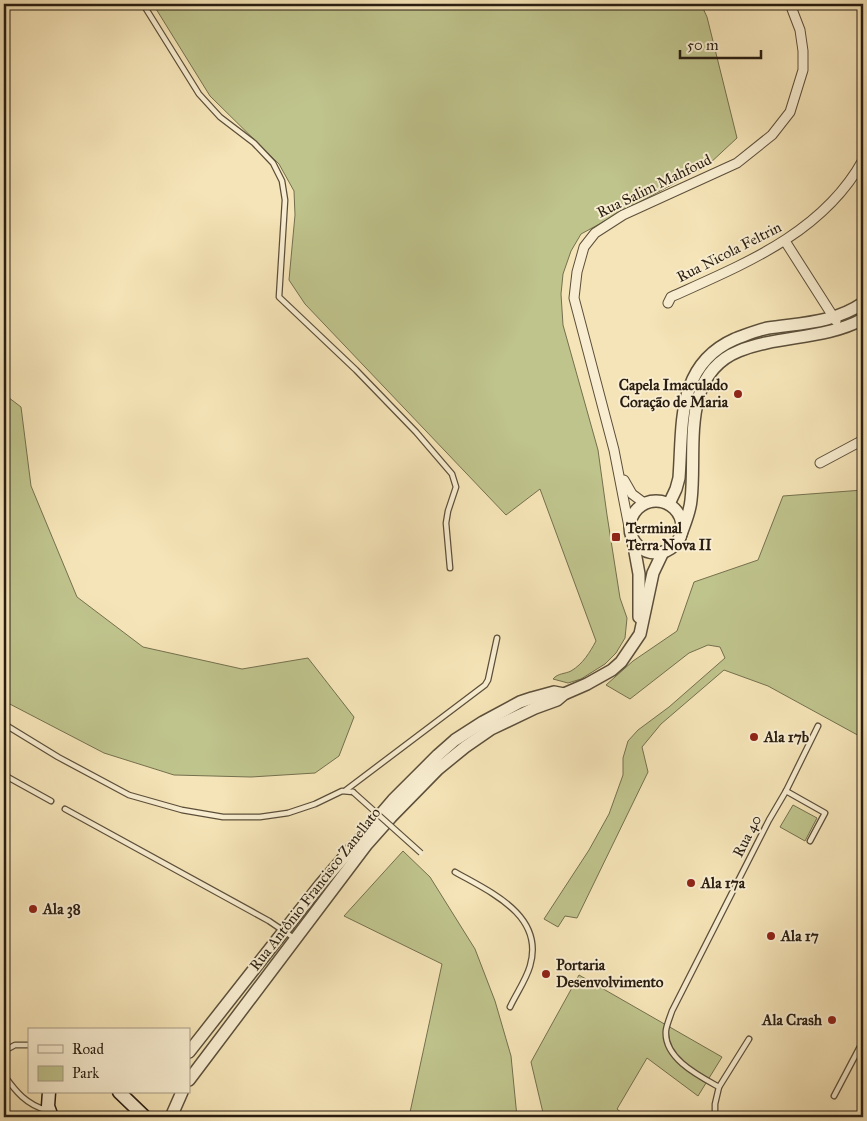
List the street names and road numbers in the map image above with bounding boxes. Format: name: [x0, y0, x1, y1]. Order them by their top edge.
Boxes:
street label: Rua Salim Mahfoud: [594, 150, 715, 222]
street label: Rua Nicola Feltrin: [674, 218, 784, 286]
street label: Rua Antônio Francisco Zanellato: [246, 803, 385, 974]
street label: Rua 40: [729, 812, 765, 860]

